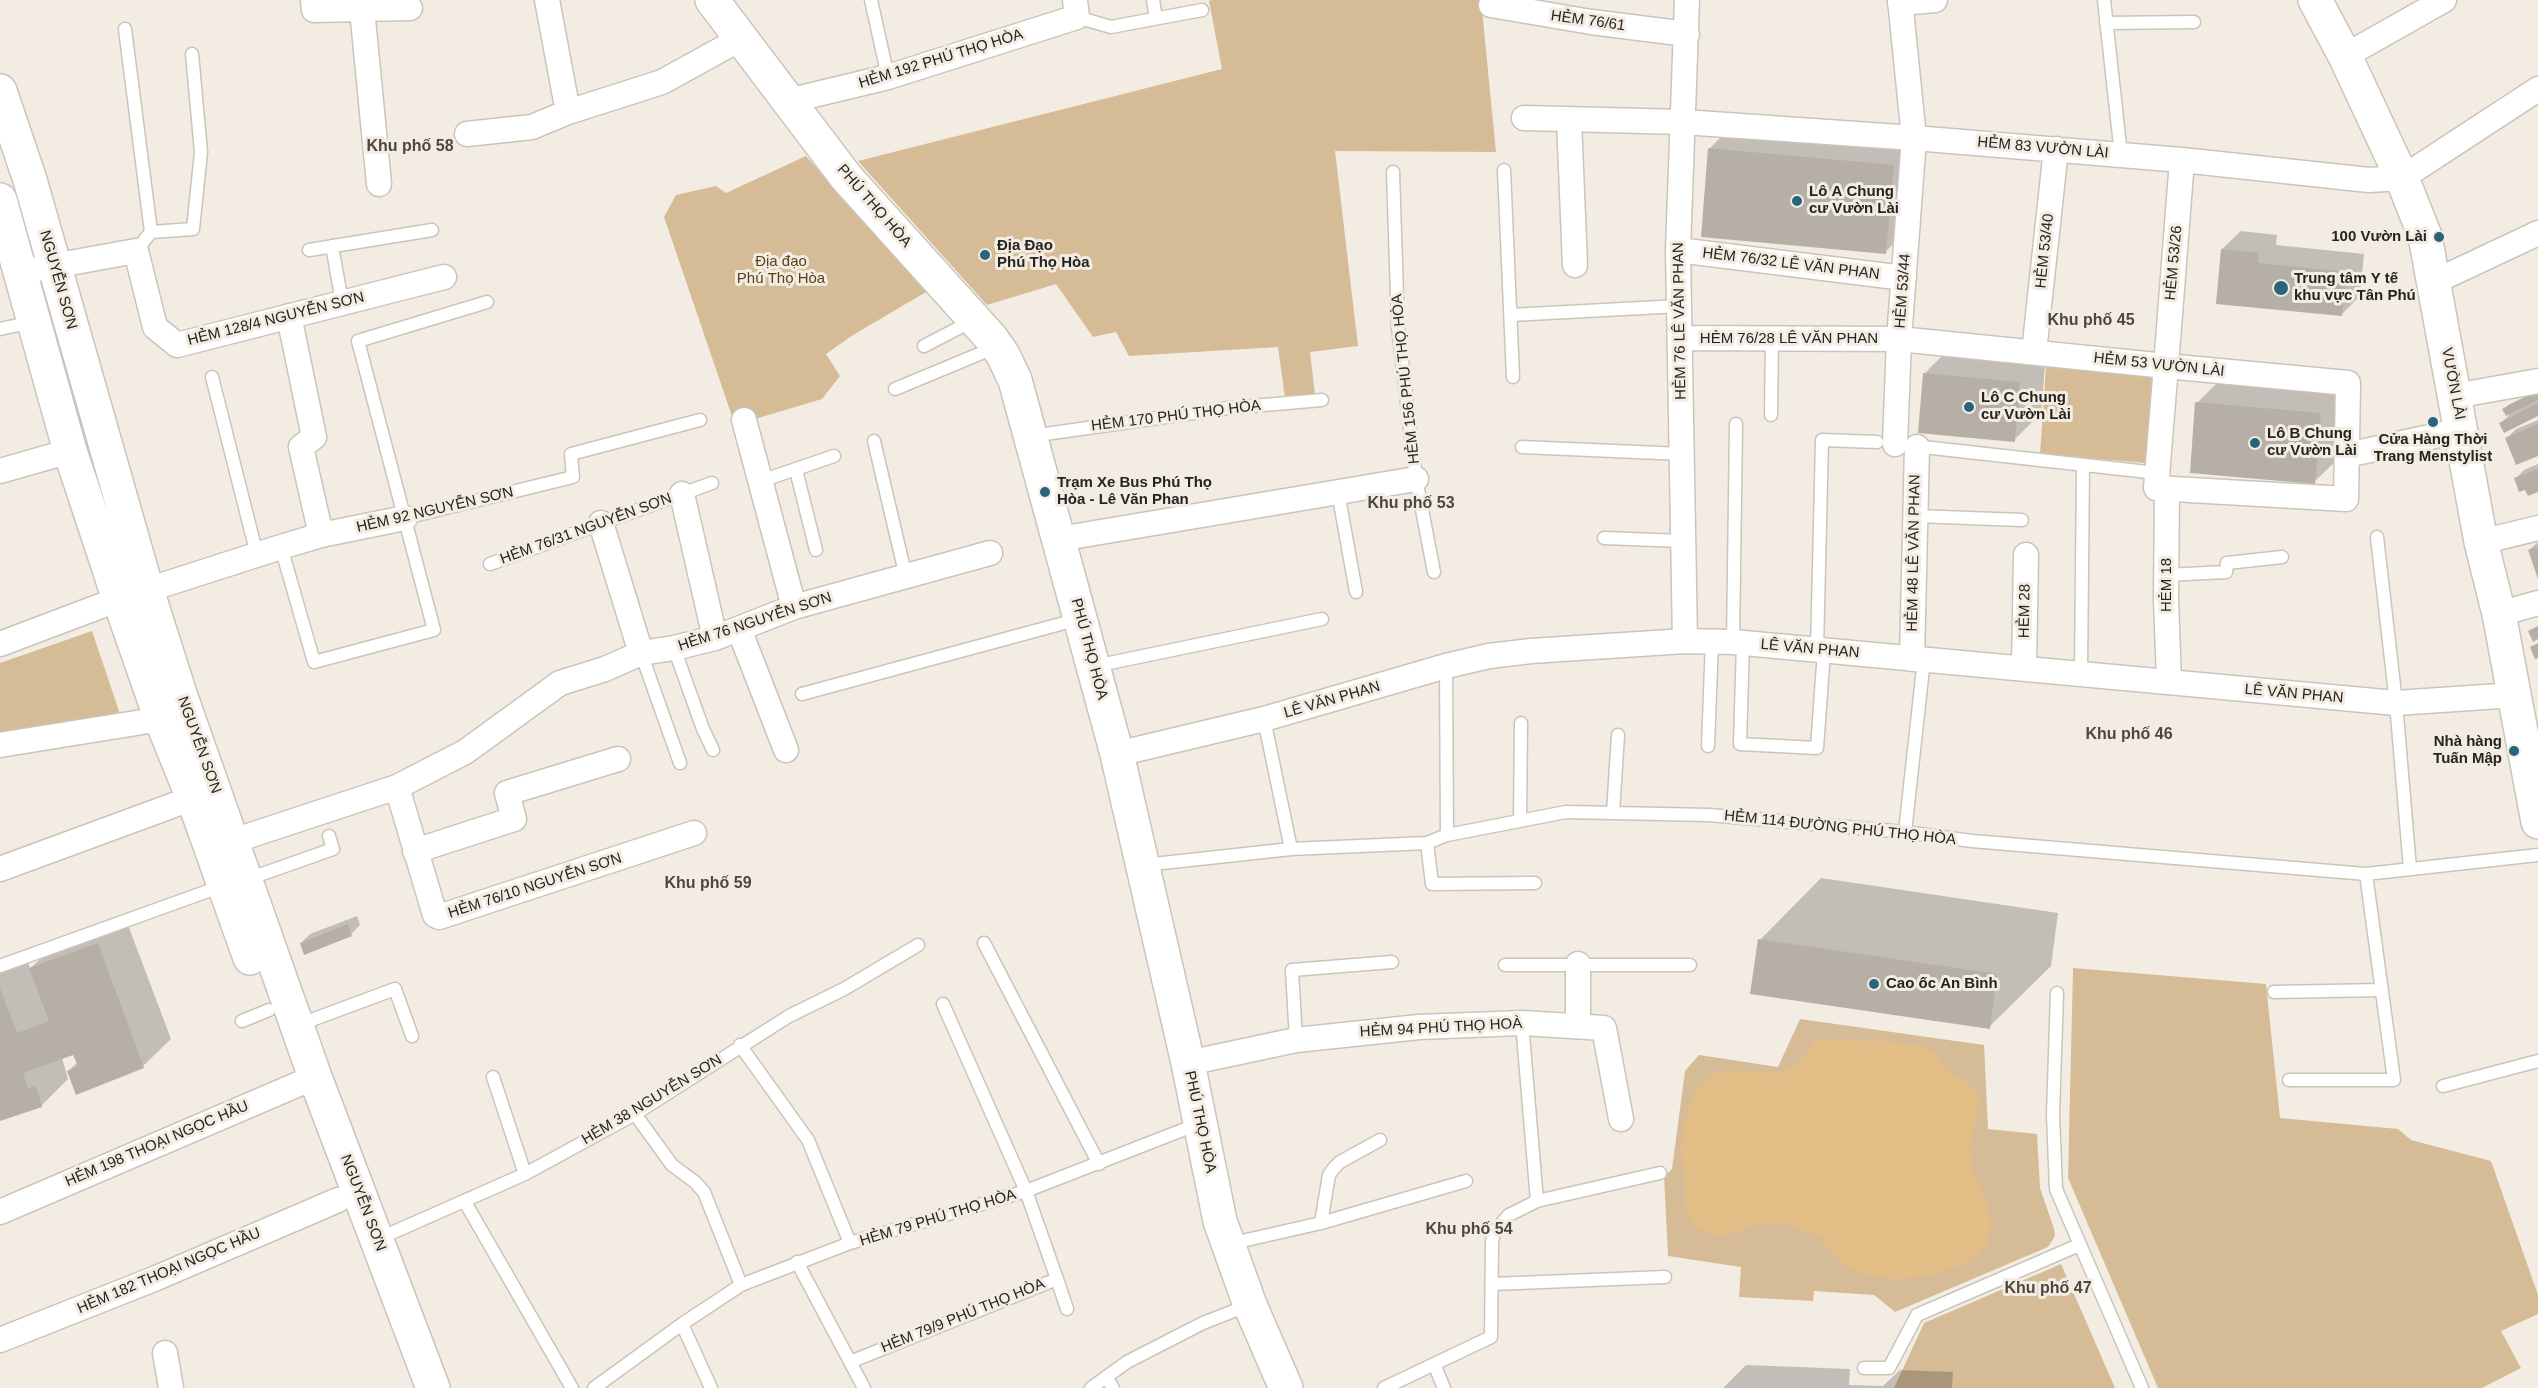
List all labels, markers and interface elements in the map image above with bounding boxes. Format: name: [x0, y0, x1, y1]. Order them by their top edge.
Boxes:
street label: HẺM 76/61: [1550, 7, 1626, 35]
street label: HẺM 192 PHÚ THỌ HÒA: [857, 25, 1025, 93]
street label: HẺM 83 VƯỜN LÀI: [1977, 133, 2109, 163]
district label: Khu phố 58: [366, 137, 454, 157]
street label: PHÚ THỌ HÒA: [833, 161, 915, 251]
place label: Lô A Chung cư Vườn Lài: [1809, 183, 1899, 218]
marker: Lô A Chung cư Vườn Lài: [1790, 194, 1804, 208]
street label: HẺM 53/40: [2032, 213, 2058, 289]
street label: HẺM 53/26: [2162, 225, 2186, 301]
street label: NGUYỄN SƠN: [35, 228, 81, 332]
place label: 100 Vườn Lài: [2331, 228, 2427, 246]
marker: 100 Vườn Lài: [2432, 230, 2446, 244]
place label: Địa Đạo Phú Thọ Hòa: [997, 237, 1089, 272]
street label: HẺM 76 LÊ VĂN PHAN: [1670, 242, 1690, 400]
street label: HẺM 76/32 LÊ VĂN PHAN: [1701, 244, 1881, 284]
marker: Địa Đạo Phú Thọ Hòa: [978, 248, 992, 262]
park label: Địa đạo Phú Thọ Hòa: [737, 253, 825, 288]
street label: HẺM 53/44: [1891, 253, 1915, 329]
place label: Trung tâm Y tế khu vực Tân Phú: [2294, 270, 2416, 305]
marker: Trung tâm Y tế khu vực Tân Phú: [2272, 279, 2290, 297]
street label: HẺM 128/4 NGUYỄN SƠN: [186, 288, 366, 350]
street label: HẺM 156 PHÚ THỌ HÒA: [1388, 293, 1424, 465]
district label: Khu phố 45: [2047, 311, 2135, 331]
street label: HẺM 76/28 LÊ VĂN PHAN: [1700, 330, 1878, 348]
street label: VƯỜN LÀI: [2437, 346, 2469, 422]
street label: HẺM 53 VƯỜN LÀI: [2093, 349, 2225, 381]
place label: Lô C Chung cư Vườn Lài: [1981, 389, 2071, 424]
street label: HẺM 170 PHÚ THỌ HÒA: [1090, 397, 1262, 435]
marker: Lô C Chung cư Vườn Lài: [1962, 400, 1976, 414]
marker: Cửa Hàng Thời Trang Menstylist: [2426, 415, 2440, 429]
place label: Lô B Chung cư Vườn Lài: [2267, 425, 2357, 460]
place label: Cửa Hàng Thời Trang Menstylist: [2374, 431, 2492, 466]
marker: Lô B Chung cư Vườn Lài: [2248, 436, 2262, 450]
place label: Trạm Xe Bus Phú Thọ Hòa - Lê Văn Phan: [1057, 474, 1212, 509]
street label: HẺM 48 LÊ VĂN PHAN: [1904, 474, 1924, 632]
street label: HẺM 92 NGUYỄN SƠN: [355, 483, 515, 537]
marker: Trạm Xe Bus Phú Thọ Hòa - Lê Văn Phan: [1038, 485, 1052, 499]
street label: HẺM 76/31 NGUYỄN SƠN: [498, 490, 674, 568]
district label: Khu phố 53: [1367, 494, 1455, 514]
street label: HẺM 18: [2158, 558, 2176, 612]
street label: HẺM 28: [2016, 584, 2034, 638]
street label: HẺM 76 NGUYỄN SƠN: [676, 589, 834, 655]
street label: PHÚ THỌ HÒA: [1067, 596, 1111, 702]
street label: LÊ VĂN PHAN: [1760, 636, 1860, 662]
street label: LÊ VĂN PHAN: [1282, 678, 1382, 722]
street label: LÊ VĂN PHAN: [2244, 681, 2344, 707]
street label: NGUYỄN SƠN: [173, 694, 225, 796]
district label: Khu phố 46: [2085, 725, 2173, 745]
place label: Nhà hàng Tuấn Mập: [2433, 733, 2502, 768]
marker: Nhà hàng Tuấn Mập: [2507, 744, 2521, 758]
street label: HẺM 114 ĐƯỜNG PHÚ THỌ HÒA: [1723, 807, 1957, 849]
street label: HẺM 76/10 NGUYỄN SƠN: [446, 849, 624, 923]
district label: Khu phố 59: [664, 874, 752, 894]
place label: Cao ốc An Bình: [1886, 975, 1998, 993]
marker: Cao ốc An Bình: [1867, 977, 1881, 991]
street label: HẺM 94 PHÚ THỌ HOÀ: [1359, 1015, 1523, 1041]
street label: HẺM 38 NGUYỄN SƠN: [579, 1051, 725, 1149]
street label: PHÚ THỌ HÒA: [1180, 1069, 1220, 1175]
street label: HẺM 198 THOẠI NGỌC HẦU: [63, 1097, 251, 1191]
street label: NGUYỄN SƠN: [336, 1152, 390, 1254]
street label: HẺM 79 PHÚ THỌ HÒA: [858, 1186, 1018, 1250]
district label: Khu phố 54: [1425, 1220, 1513, 1240]
street label: HẺM 182 THOẠI NGỌC HẦU: [75, 1224, 263, 1318]
street label: HẺM 79/9 PHÚ THỌ HÒA: [878, 1275, 1048, 1357]
district label: Khu phố 47: [2004, 1279, 2092, 1299]

